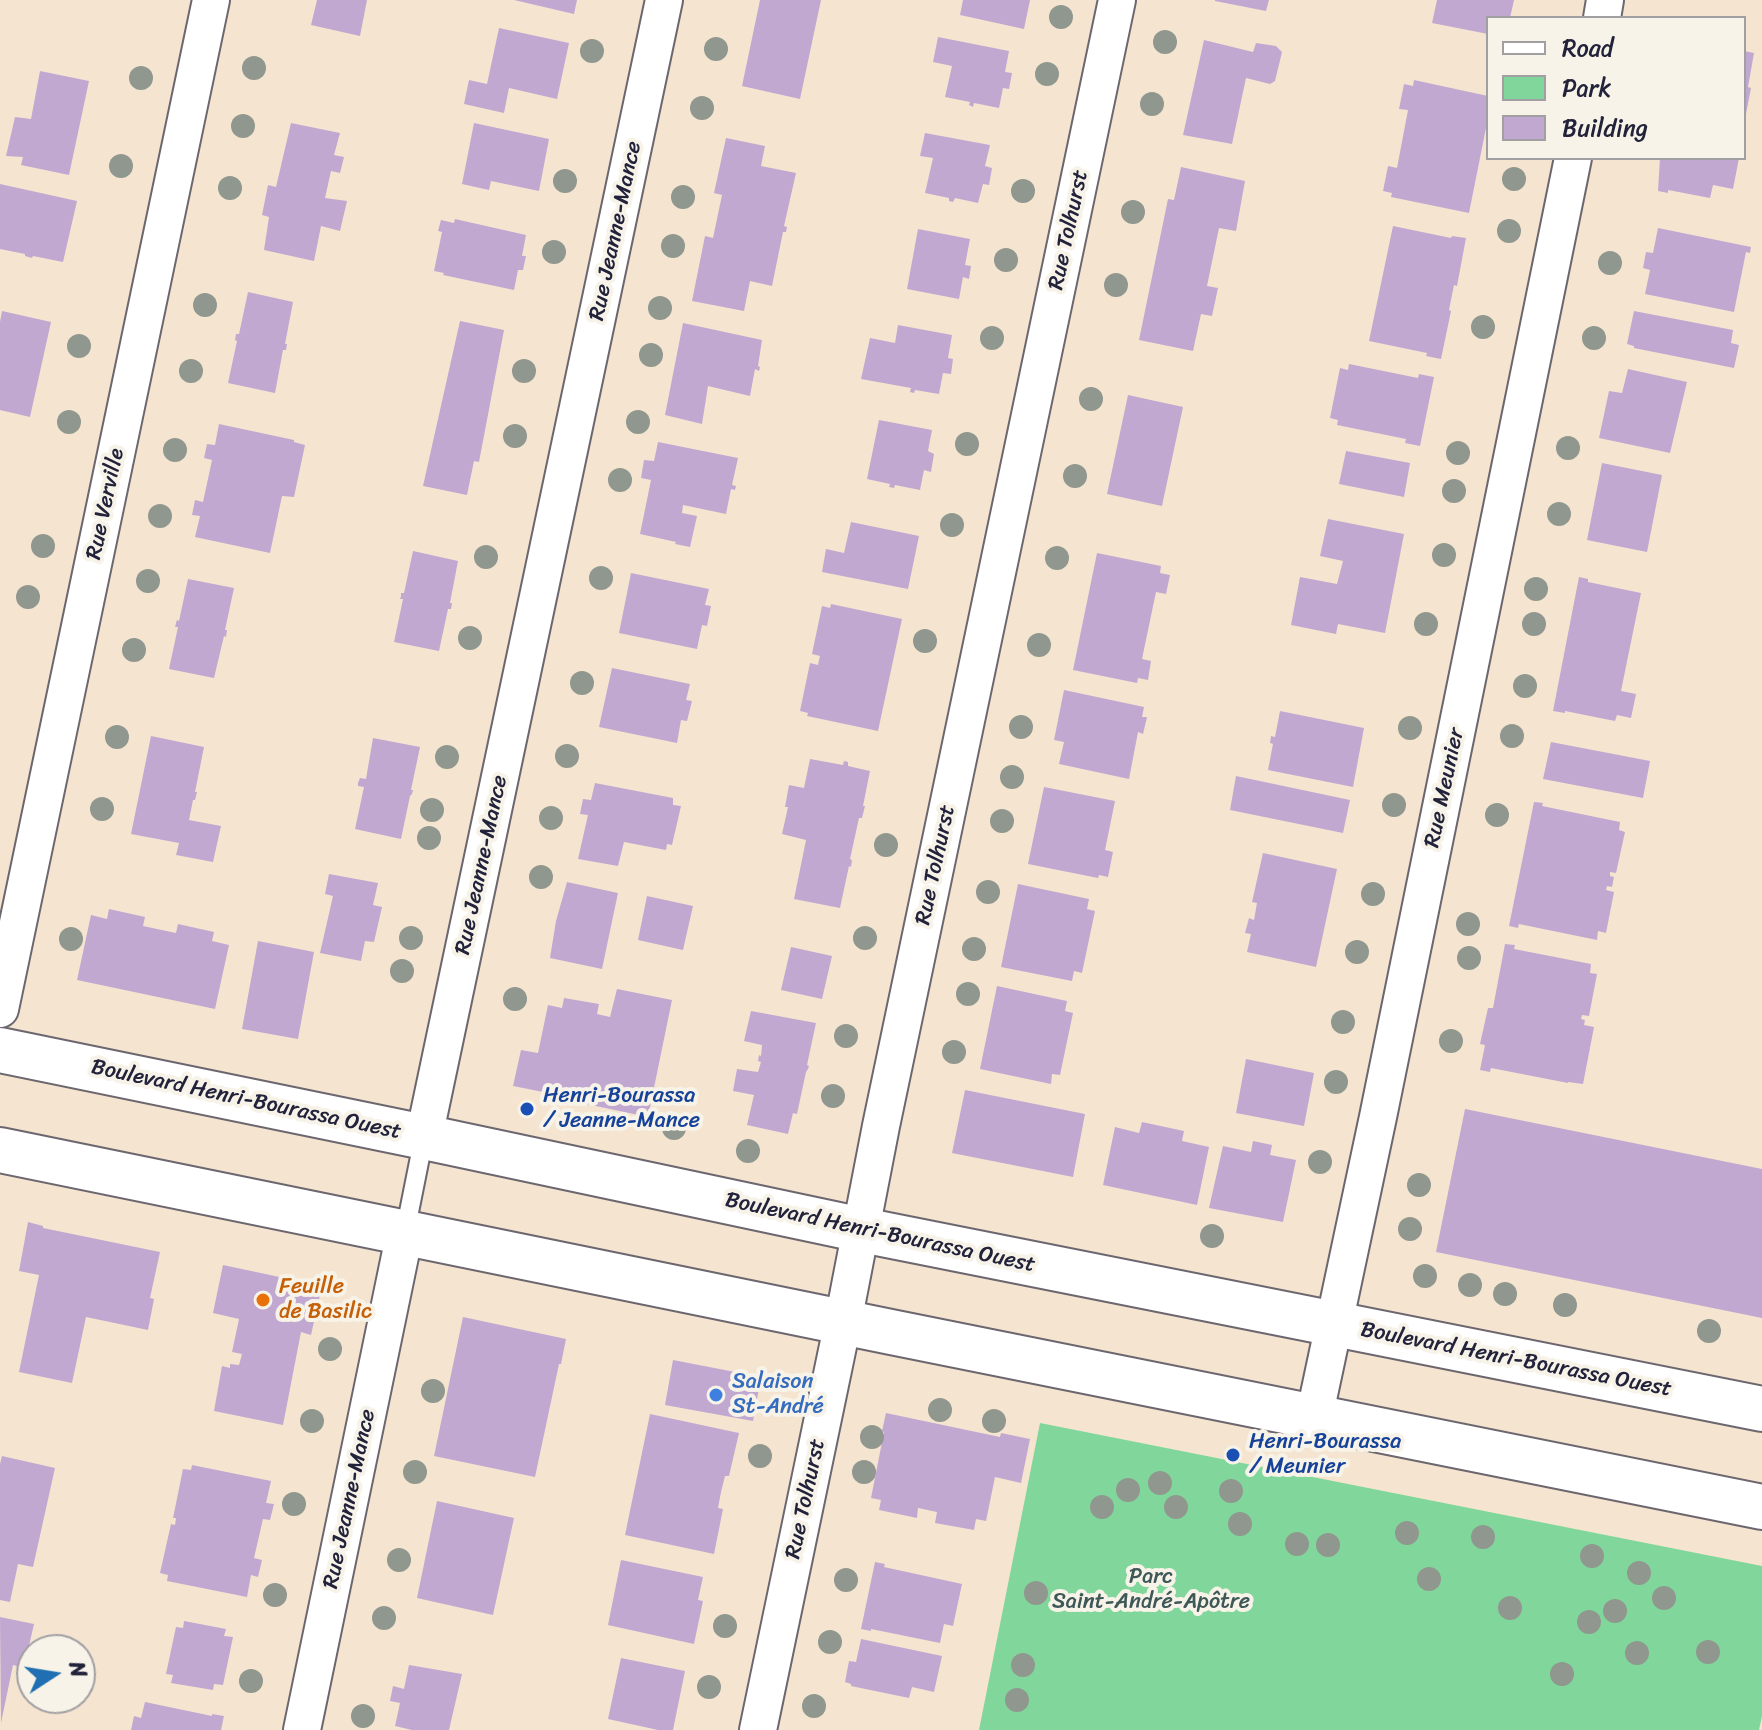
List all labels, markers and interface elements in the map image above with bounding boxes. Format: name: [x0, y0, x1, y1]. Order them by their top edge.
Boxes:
legend: [1486, 16, 1746, 160]
text: Road: [1562, 27, 1613, 69]
text: Park: [1562, 67, 1611, 109]
text: Building: [1562, 107, 1648, 149]
street label: Rue Jeanne-Mance: [584, 139, 648, 323]
street label: Rue Tolhurst: [1043, 168, 1095, 292]
street label: Rue Verville: [81, 446, 131, 562]
street label: Rue Meunier: [1419, 726, 1471, 850]
street label: Rue Jeanne-Mance: [450, 773, 514, 957]
street label: Rue Tolhurst: [910, 803, 962, 927]
street label: Boulevard Henri-Bourassa Ouest: [89, 1054, 403, 1146]
place label: Henri-Bourassa / Jeanne-Mance: [543, 1083, 700, 1134]
marker: Henri-Bourassa / Jeanne-Mance: [518, 1100, 536, 1118]
street label: Boulevard Henri-Bourassa Ouest: [723, 1187, 1037, 1279]
place label: Feuille de Basilic: [279, 1274, 372, 1326]
marker: Feuille de Basilic: [254, 1291, 272, 1309]
street label: Boulevard Henri-Bourassa Ouest: [1358, 1317, 1674, 1403]
place label: Salaison St-André: [732, 1369, 824, 1420]
marker: Salaison St-André: [707, 1386, 725, 1404]
street label: Rue Jeanne-Mance: [318, 1407, 382, 1591]
place label: Henri-Bourassa / Meunier: [1249, 1429, 1401, 1480]
street label: Rue Tolhurst: [780, 1437, 832, 1561]
marker: Henri-Bourassa / Meunier: [1224, 1446, 1242, 1464]
park label: Parc Saint-André-Apôtre: [1052, 1564, 1250, 1616]
north arrow: [16, 1634, 96, 1714]
text: N: [57, 1658, 99, 1681]

